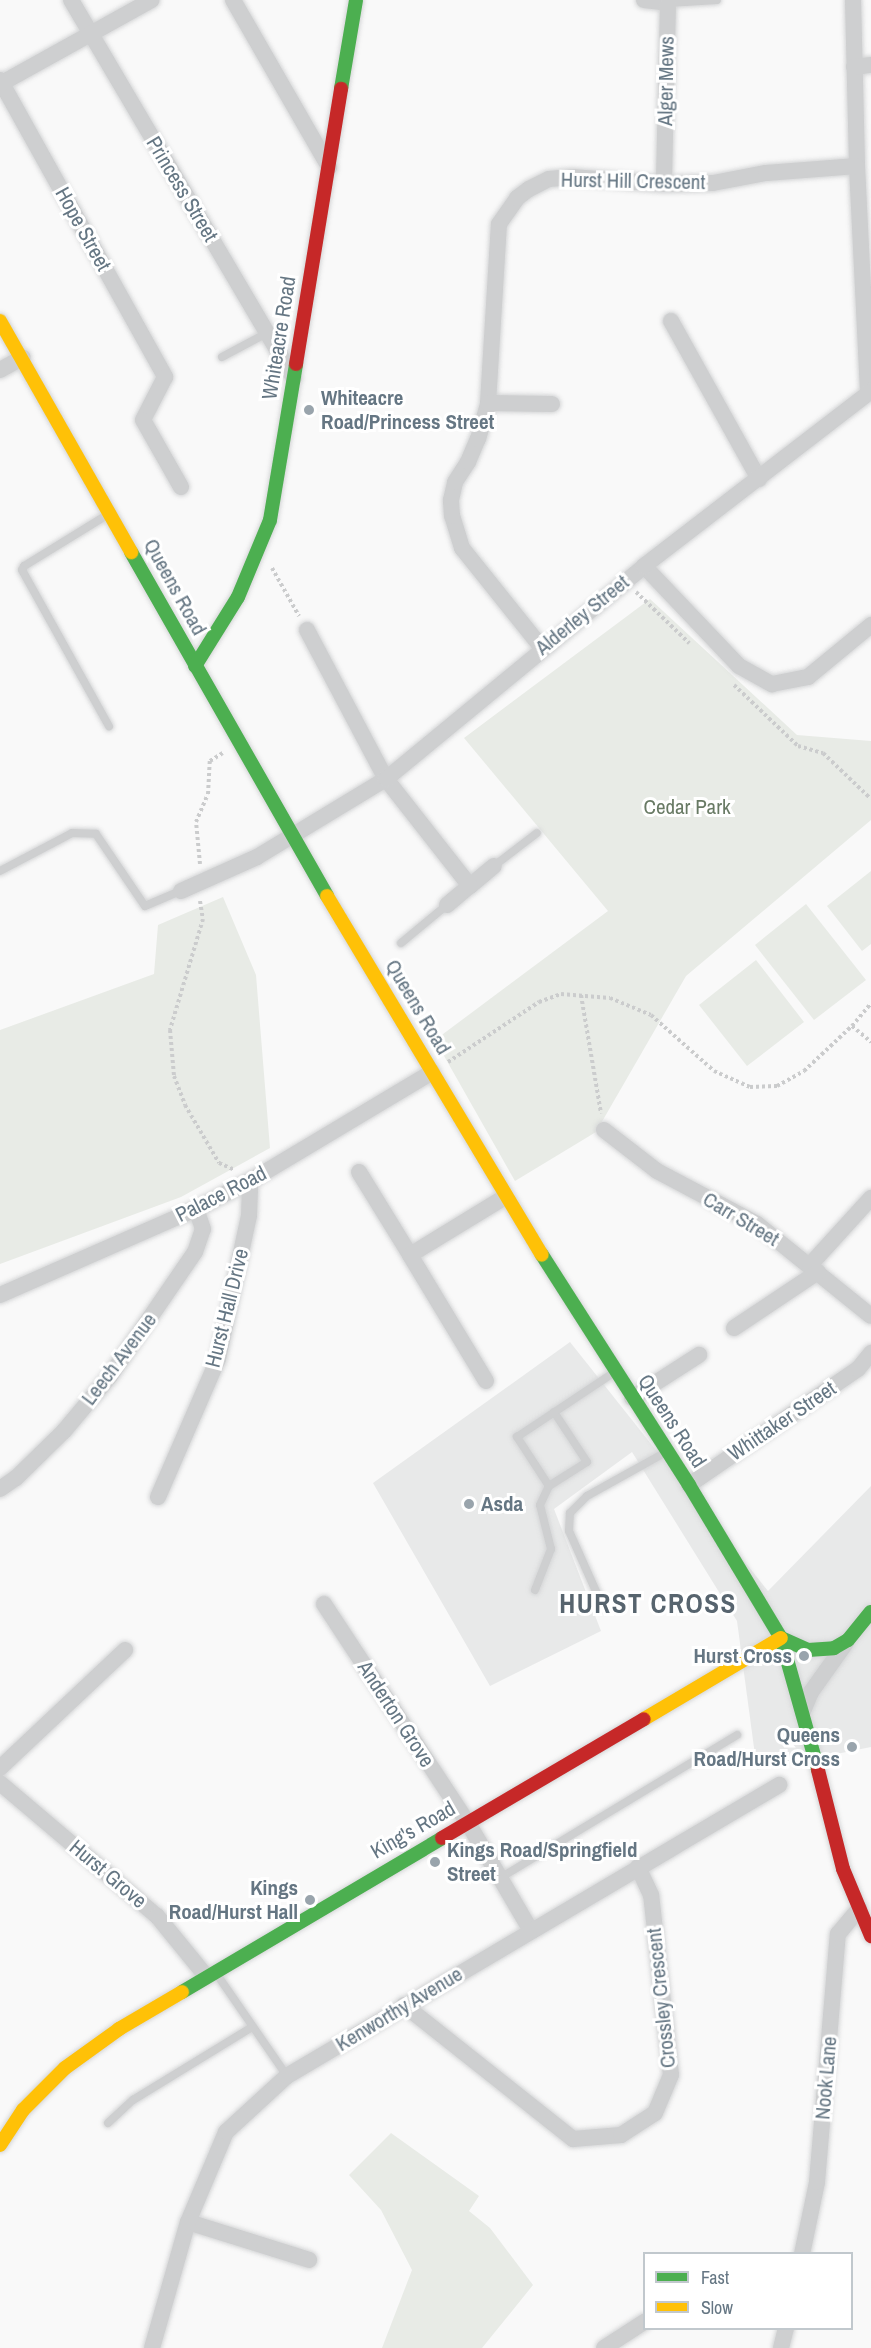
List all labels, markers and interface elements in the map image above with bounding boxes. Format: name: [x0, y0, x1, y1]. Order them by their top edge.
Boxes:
street label: Alger Mews: [653, 36, 679, 126]
street label: Princess Street: [141, 132, 223, 246]
street label: Hurst Hill Crescent: [561, 167, 705, 195]
street label: Hope Street: [50, 183, 116, 275]
street label: Whiteacre Road: [257, 275, 301, 401]
place label: Whiteacre Road/Princess Street: [321, 385, 494, 435]
marker: Whiteacre Road/Princess Street: [302, 403, 316, 417]
street label: Queens Road: [138, 534, 212, 640]
street label: Alderley Street: [530, 570, 634, 660]
park label: Cedar Park: [643, 794, 731, 820]
street label: Queens Road: [380, 955, 456, 1059]
street label: Palace Road: [171, 1160, 271, 1228]
street label: Carr Street: [698, 1187, 784, 1251]
street label: Hurst Hall Drive: [200, 1246, 254, 1370]
street label: Leech Avenue: [76, 1308, 162, 1410]
street label: Queens Road: [632, 1370, 712, 1472]
street label: Whittaker Street: [723, 1376, 841, 1466]
place label: Asda: [481, 1491, 523, 1517]
marker: Asda: [462, 1497, 476, 1511]
district label: HURST CROSS: [559, 1588, 737, 1620]
place label: Hurst Cross: [693, 1643, 792, 1669]
marker: Hurst Cross: [797, 1649, 811, 1663]
street label: Anderton Grove: [352, 1656, 440, 1772]
place label: Queens Road/Hurst Cross: [694, 1722, 840, 1772]
marker: Queens Road/Hurst Cross: [845, 1740, 859, 1754]
street label: King's Road: [366, 1796, 460, 1864]
street label: Hurst Grove: [64, 1835, 152, 1913]
place label: Kings Road/Springfield Street: [447, 1837, 637, 1887]
marker: Kings Road/Springfield Street: [428, 1855, 442, 1869]
place label: Kings Road/Hurst Hall: [169, 1875, 298, 1925]
marker: Kings Road/Hurst Hall: [303, 1893, 317, 1907]
street label: Crossley Crescent: [641, 1927, 681, 2069]
street label: Kenworthy Avenue: [331, 1961, 467, 2057]
street label: Nook Lane: [810, 2035, 842, 2121]
legend: [643, 2252, 853, 2330]
text: Fast: [701, 2265, 729, 2290]
text: Slow: [701, 2295, 733, 2320]

